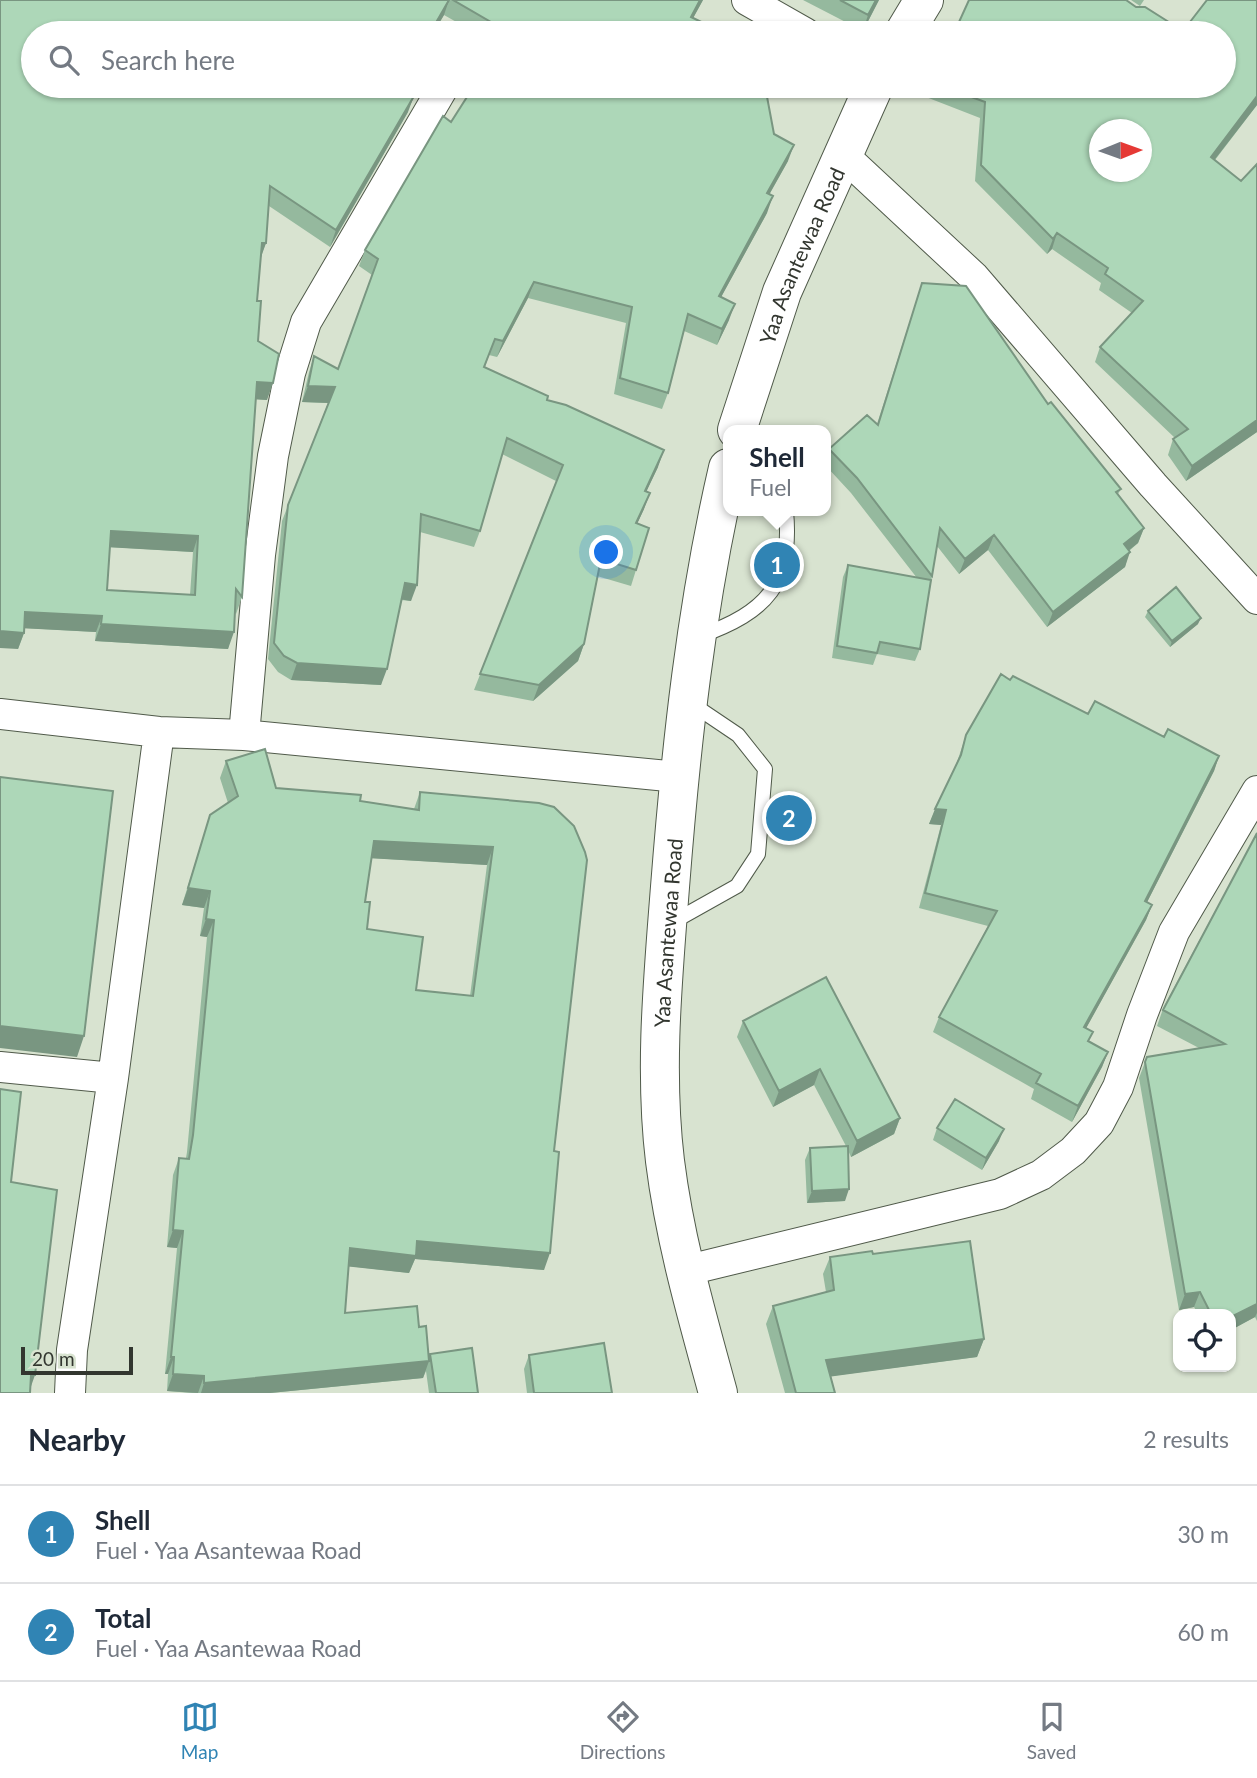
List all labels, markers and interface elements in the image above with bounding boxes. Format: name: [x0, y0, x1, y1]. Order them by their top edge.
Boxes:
search box: [21, 21, 1236, 98]
icon: search: [45, 41, 83, 79]
text: Search here: [101, 44, 235, 76]
north arrow: [1089, 119, 1152, 182]
street label: Yaa Asantewaa Road: [753, 163, 849, 347]
popup: [723, 425, 831, 516]
text: Shell: [749, 441, 805, 473]
text: Fuel: [749, 473, 792, 501]
your location: [589, 535, 623, 569]
pin: 1: [754, 539, 800, 591]
pin: 2: [766, 792, 812, 844]
street label: Yaa Asantewaa Road: [648, 837, 686, 1028]
map controls: [1173, 1309, 1236, 1372]
button: locate: [1173, 1309, 1236, 1372]
scale bar: [21, 1344, 133, 1376]
text: 20 m: [32, 1347, 75, 1370]
text: Nearby: [28, 1421, 126, 1457]
text: 2 results: [1143, 1425, 1229, 1453]
text: Shell: [95, 1504, 151, 1536]
text: 1: [44, 1520, 58, 1548]
text: 30 m: [1178, 1520, 1229, 1548]
text: Fuel · Yaa Asantewaa Road: [95, 1536, 362, 1564]
text: Total: [95, 1602, 151, 1634]
text: 2: [44, 1618, 58, 1646]
text: 60 m: [1178, 1618, 1229, 1646]
text: Fuel · Yaa Asantewaa Road: [95, 1634, 362, 1662]
tab: Map: [181, 1698, 219, 1763]
tab: Directions: [580, 1698, 666, 1763]
tab: Saved: [1027, 1698, 1076, 1763]

